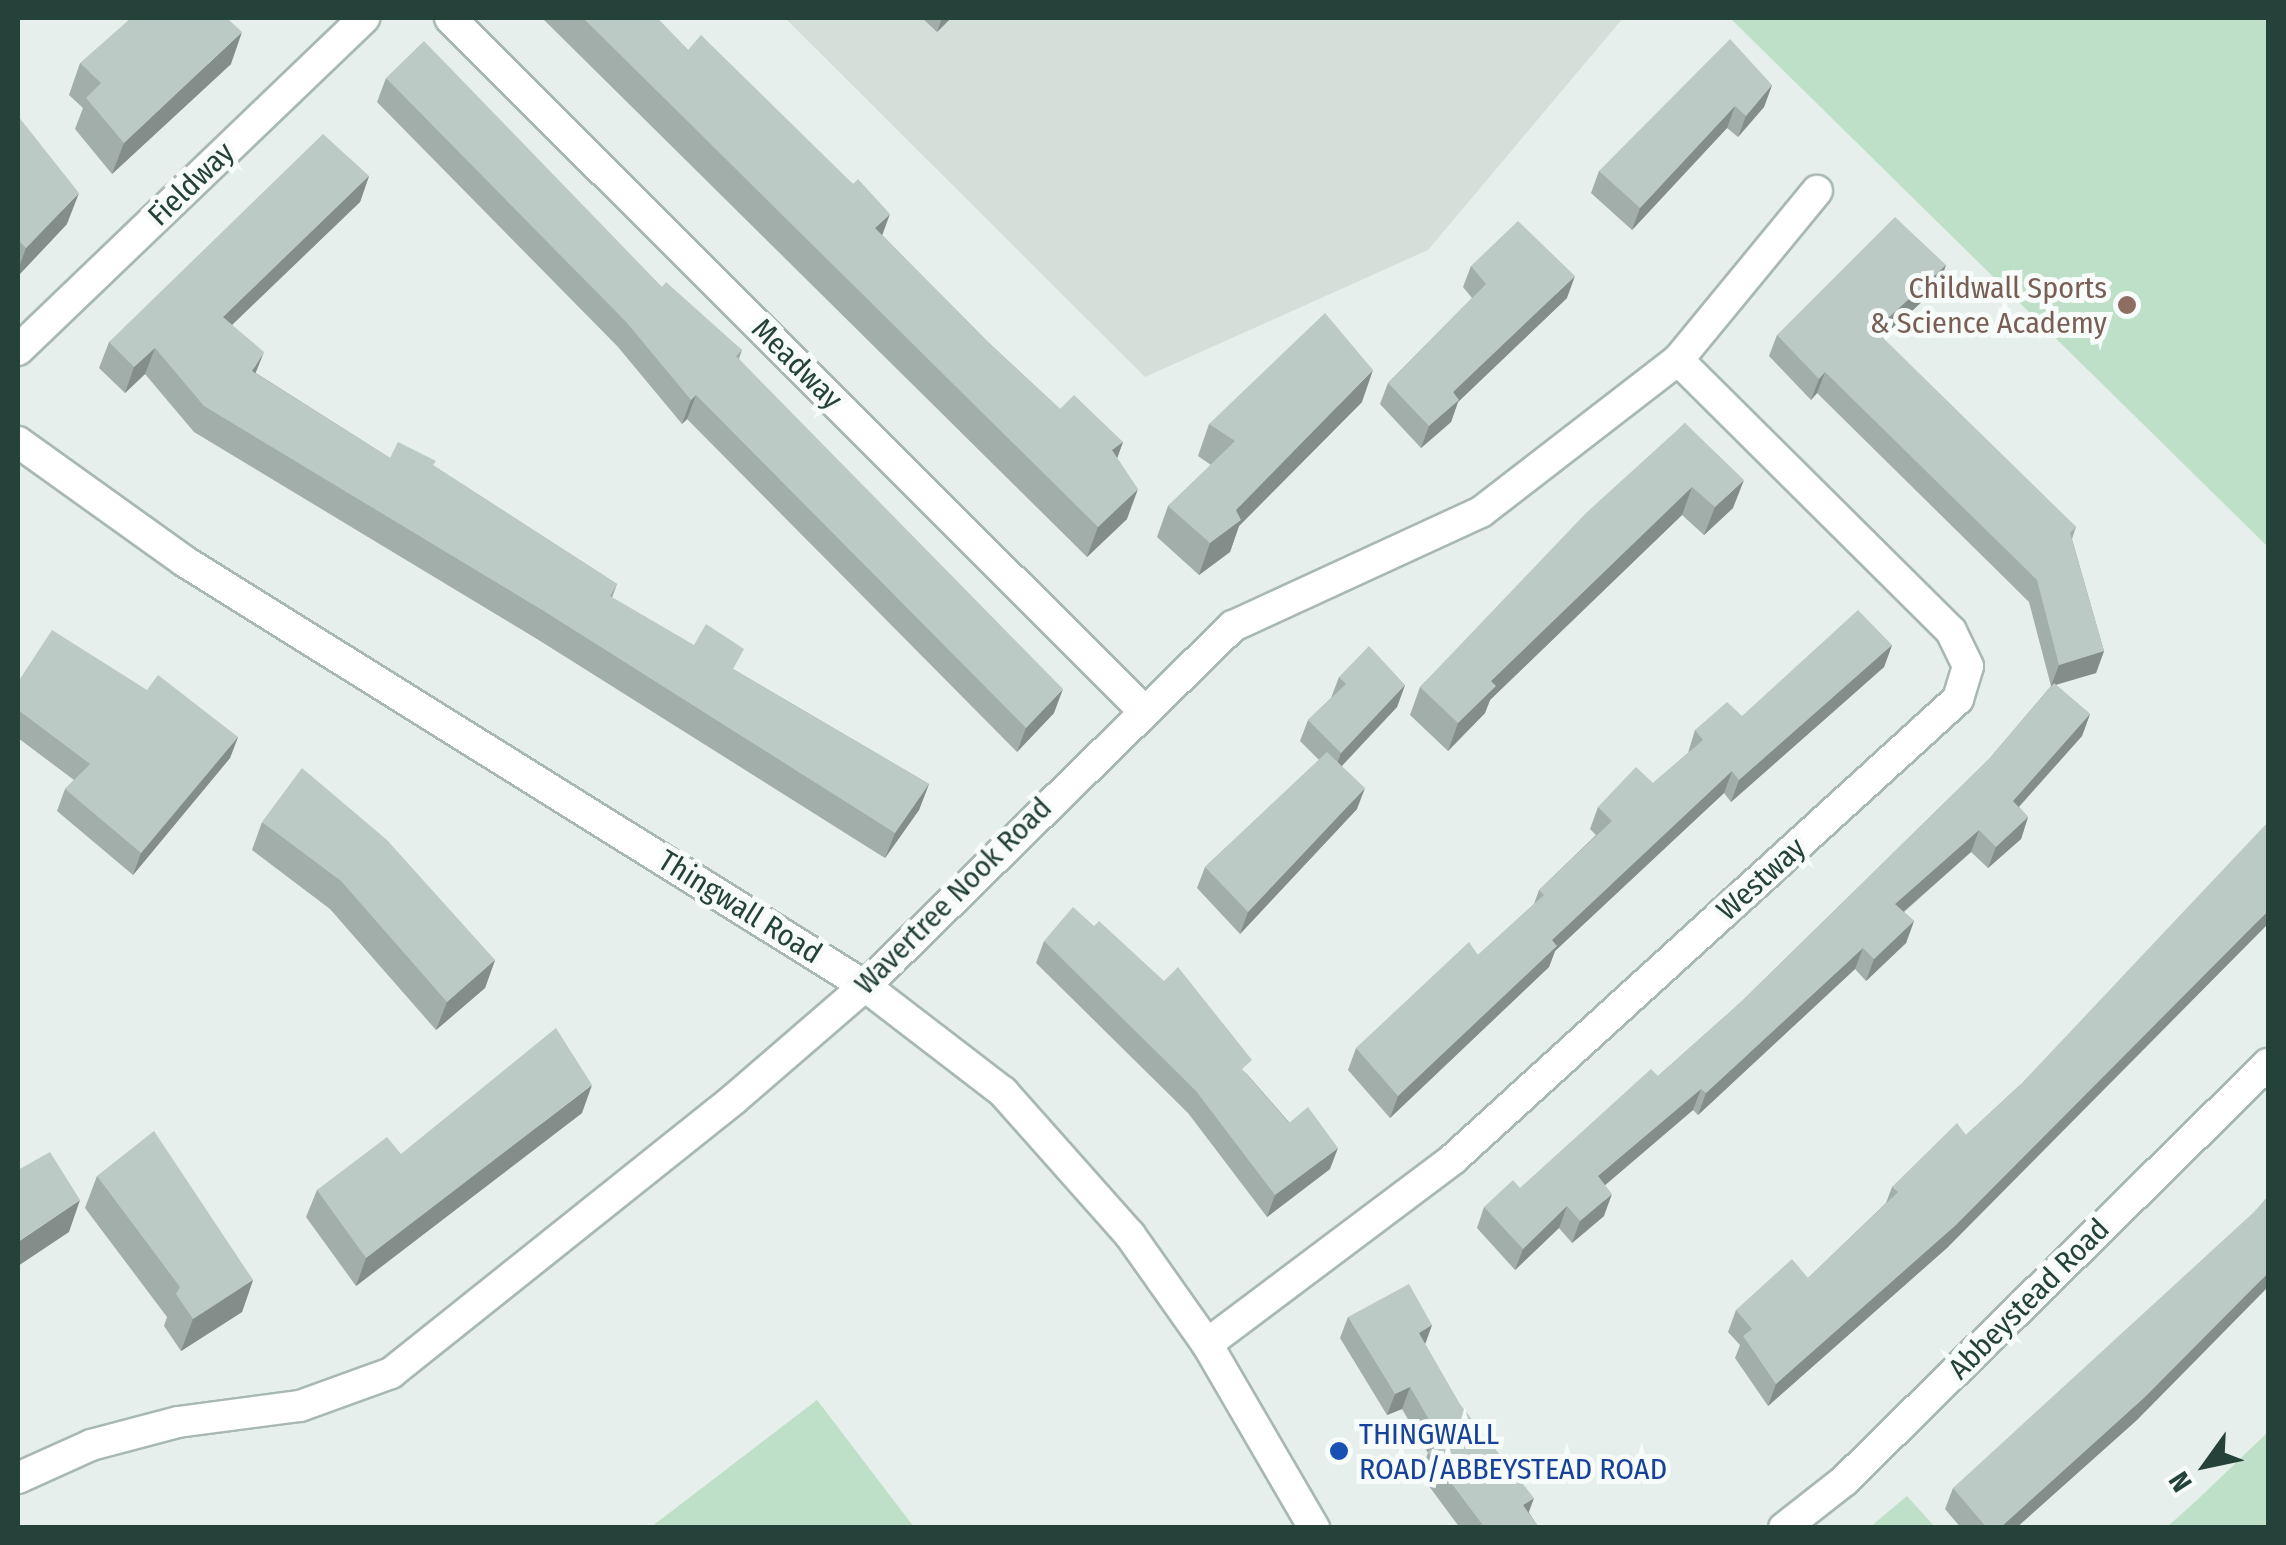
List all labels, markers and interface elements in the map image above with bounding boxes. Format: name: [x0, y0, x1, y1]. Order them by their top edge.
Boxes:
street label: Fieldway: [141, 134, 241, 234]
place label: Childwall Sports & Science Academy: [1870, 270, 2107, 340]
marker: Childwall Sports & Science Academy: [2116, 294, 2138, 316]
street label: Meadway: [744, 311, 850, 417]
street label: Wavertree Nook Road: [847, 790, 1059, 1002]
street label: Westway: [1709, 830, 1813, 928]
street label: Thingwall Road: [652, 842, 828, 972]
street label: Abbeystead Road: [1941, 1211, 2117, 1387]
north arrow: [2156, 1415, 2256, 1515]
place label: THINGWALL ROAD/ABBEYSTEAD ROAD: [1359, 1416, 1667, 1486]
marker: THINGWALL ROAD/ABBEYSTEAD ROAD: [1328, 1440, 1350, 1462]
text: N: [2162, 1466, 2199, 1498]

